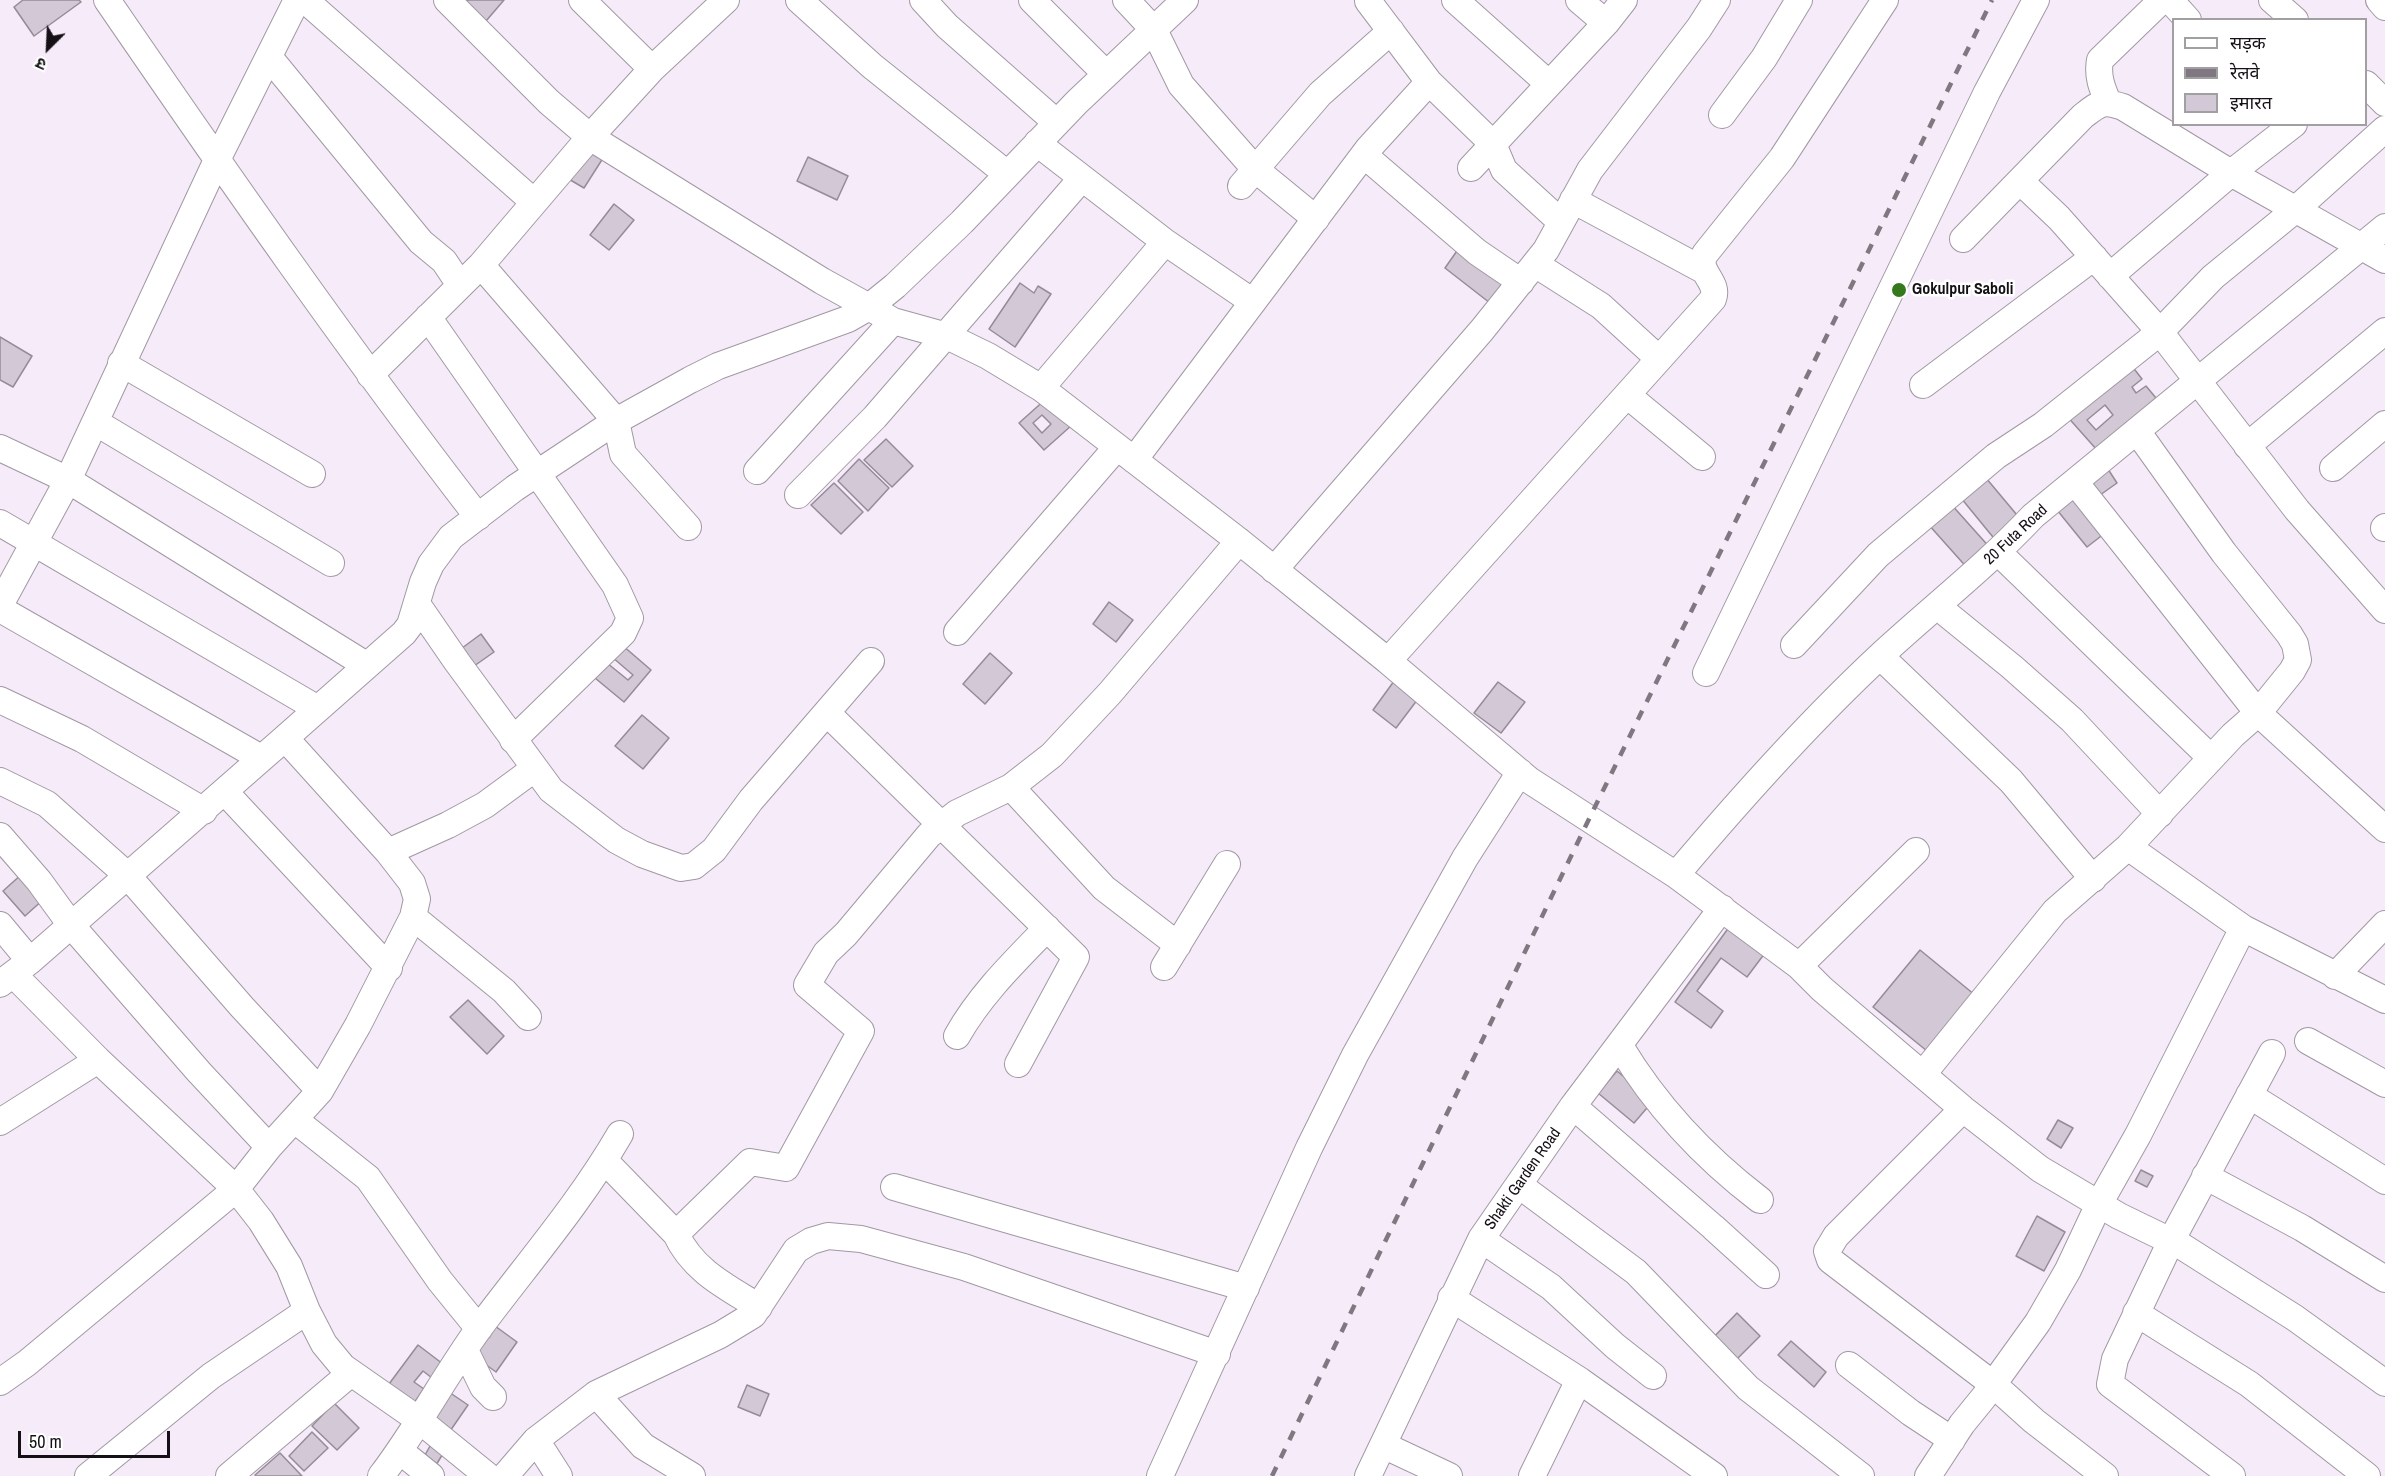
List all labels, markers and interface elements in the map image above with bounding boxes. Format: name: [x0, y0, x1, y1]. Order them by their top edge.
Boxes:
north arrow: [18, 18, 78, 78]
legend: [2172, 18, 2367, 126]
text: सड़क: [2230, 30, 2266, 55]
text: उ: [32, 52, 49, 76]
text: रेलवे: [2230, 60, 2260, 85]
text: इमारत: [2230, 90, 2272, 115]
place label: Gokulpur Saboli: [1912, 280, 2013, 300]
marker: Gokulpur Saboli: [1890, 281, 1908, 299]
street label: 20 Futa Road: [1980, 501, 2052, 569]
street label: Shakti Garden Road: [1481, 1125, 1565, 1233]
scale bar: [21, 1419, 172, 1457]
text: 50 m: [29, 1429, 62, 1454]

